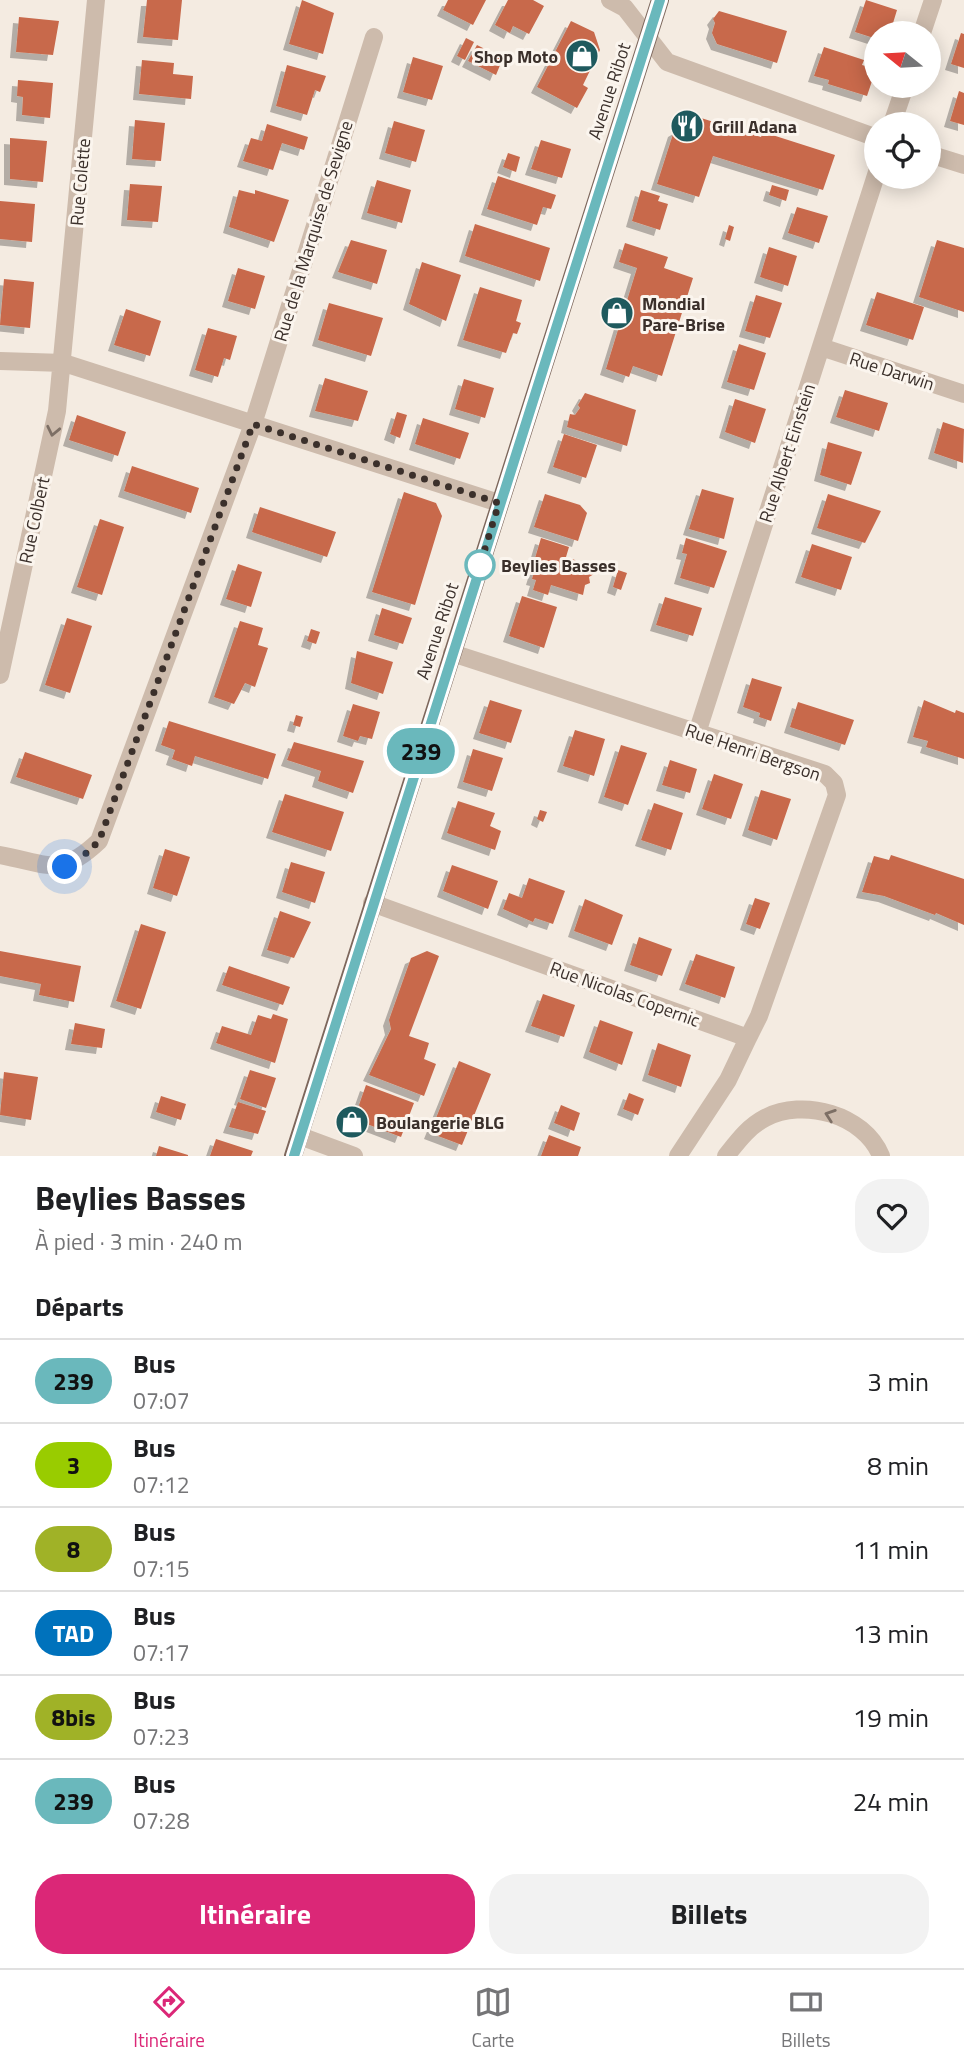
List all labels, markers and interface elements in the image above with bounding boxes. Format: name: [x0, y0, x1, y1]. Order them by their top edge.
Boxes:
north arrow: [864, 21, 942, 98]
map controls: [864, 21, 941, 189]
shop icon: Shop Moto: [563, 37, 601, 75]
street label: Avenue Ribot: [581, 38, 638, 143]
place label: Shop Moto: [474, 43, 558, 70]
restaurant icon: Grill Adana: [668, 107, 706, 145]
button: locate: [864, 112, 941, 189]
place label: Grill Adana: [712, 113, 797, 140]
street label: Rue de la Marquise de Sevigne: [267, 117, 359, 345]
street label: Rue Colette: [63, 137, 97, 227]
place label: Mondial Pare-Brise: [642, 290, 725, 338]
shop icon: Mondial Pare-Brise: [598, 294, 636, 332]
street label: Rue Darwin: [846, 345, 938, 397]
street label: Rue Albert Einstein: [752, 380, 822, 526]
one-way arrow: [47, 425, 62, 437]
street label: Rue Colbert: [12, 473, 56, 566]
marker: Beylies Basses: [465, 550, 495, 580]
place label: Beylies Basses: [501, 552, 616, 579]
street label: Avenue Ribot: [409, 578, 466, 683]
street label: Rue Henri Bergson: [682, 716, 824, 788]
line badge: 239: [381, 728, 461, 774]
text: 239: [401, 733, 441, 769]
your location: [47, 849, 82, 884]
street label: Rue Nicolas Copernic: [546, 954, 704, 1034]
shop icon: Boulangerie BLG: [333, 1103, 371, 1141]
place label: Boulangerie BLG: [376, 1109, 504, 1136]
one-way arrow: [825, 1109, 837, 1123]
text: Beylies Basses: [35, 1173, 246, 1223]
button: heart: [855, 1179, 929, 1253]
text: À pied · 3 min · 240 m: [35, 1224, 242, 1259]
text: Départs: [35, 1287, 124, 1326]
text: Bus: [133, 1344, 175, 1383]
text: 3 min: [867, 1362, 929, 1401]
text: 239: [53, 1363, 94, 1399]
text: 07:07: [133, 1383, 190, 1418]
text: Bus: [133, 1428, 175, 1467]
text: 8 min: [867, 1446, 929, 1485]
text: 3: [67, 1447, 80, 1483]
text: 07:12: [133, 1467, 190, 1502]
text: Bus: [133, 1512, 175, 1551]
text: 11 min: [853, 1530, 929, 1569]
text: 8: [67, 1531, 80, 1567]
text: 07:15: [133, 1551, 190, 1586]
text: Bus: [133, 1596, 175, 1635]
text: 13 min: [853, 1614, 929, 1653]
text: TAD: [53, 1615, 94, 1651]
text: 07:17: [133, 1635, 190, 1670]
text: Bus: [133, 1680, 175, 1719]
text: 19 min: [853, 1698, 929, 1737]
text: 8bis: [51, 1699, 96, 1735]
text: 07:23: [133, 1719, 190, 1754]
text: Bus: [133, 1764, 175, 1803]
text: 24 min: [853, 1782, 929, 1821]
text: 239: [53, 1783, 94, 1819]
text: 07:28: [133, 1803, 190, 1838]
button: Itinéraire: [35, 1874, 475, 1954]
button: Billets: [489, 1874, 929, 1954]
tab: Itinéraire: [133, 1983, 205, 2054]
tab: Carte: [472, 1983, 514, 2054]
tab: Billets: [781, 1983, 831, 2054]

